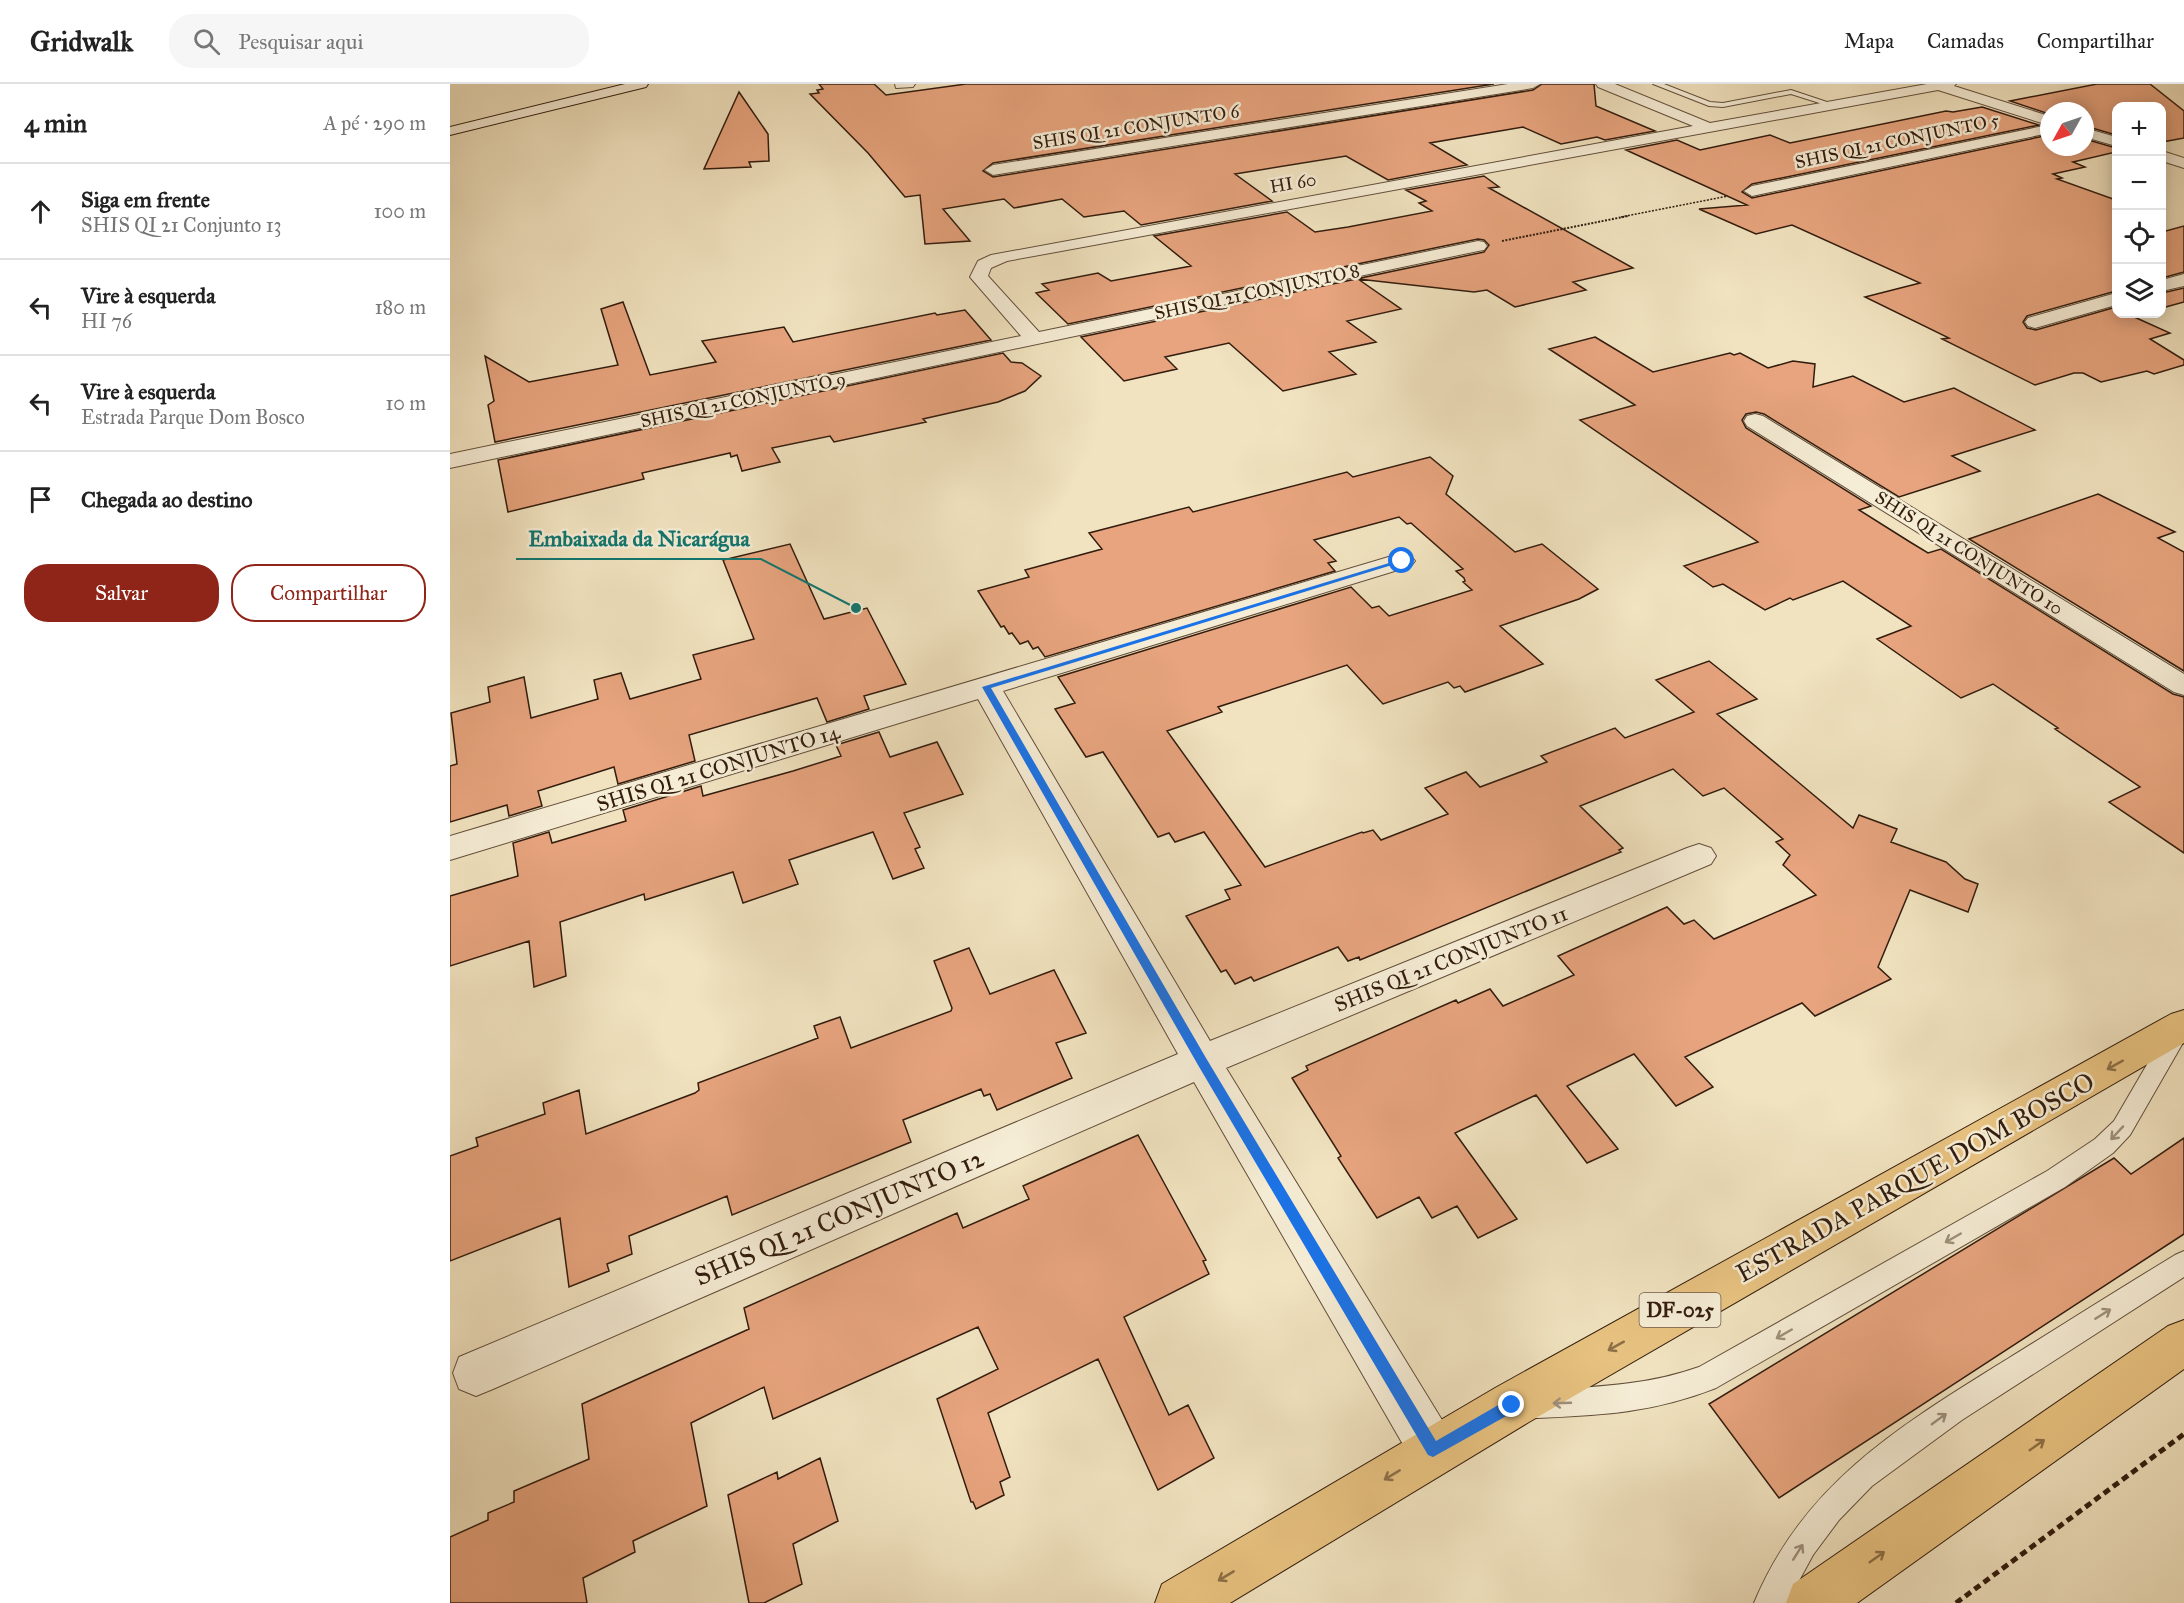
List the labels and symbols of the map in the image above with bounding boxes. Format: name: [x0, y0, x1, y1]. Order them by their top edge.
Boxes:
street label: SHIS QI 21 CONJUNTO 6: [1031, 100, 1242, 155]
north arrow: [2040, 102, 2094, 156]
street label: SHIS QI 21 CONJUNTO 5: [1793, 108, 2002, 174]
street label: HI 60: [1268, 168, 1318, 198]
street label: SHIS QI 21 CONJUNTO 8: [1152, 259, 1362, 325]
street label: SHIS QI 21 CONJUNTO 9: [638, 367, 848, 433]
street label: SHIS QI 21 CONJUNTO 10: [1871, 486, 2067, 621]
callout: Embaixada da Nicarágua: [516, 519, 761, 559]
text: Embaixada da Nicarágua: [528, 525, 750, 552]
route start: [1388, 547, 1414, 573]
street label: SHIS QI 21 CONJUNTO 14: [593, 718, 844, 817]
street label: SHIS QI 21 CONJUNTO 11: [1330, 900, 1572, 1018]
one-way arrow: [2107, 1059, 2124, 1071]
street label: ESTRADA PARQUE DOM BOSCO: [1730, 1065, 2100, 1289]
one-way arrow: [2110, 1125, 2124, 1140]
street label: SHIS QI 21 CONJUNTO 12: [689, 1141, 989, 1293]
one-way arrow: [1945, 1232, 1962, 1244]
road number: DF-025: [1640, 1293, 1720, 1327]
one-way arrow: [2094, 1308, 2111, 1320]
one-way arrow: [1776, 1328, 1793, 1340]
one-way arrow: [1608, 1340, 1625, 1352]
route end: [1498, 1391, 1524, 1417]
one-way arrow: [1552, 1397, 1572, 1408]
one-way arrow: [1930, 1413, 1946, 1426]
one-way arrow: [2028, 1439, 2044, 1451]
one-way arrow: [1384, 1469, 1401, 1481]
one-way arrow: [1792, 1544, 1804, 1561]
one-way arrow: [1868, 1551, 1885, 1563]
one-way arrow: [1218, 1571, 1235, 1583]

